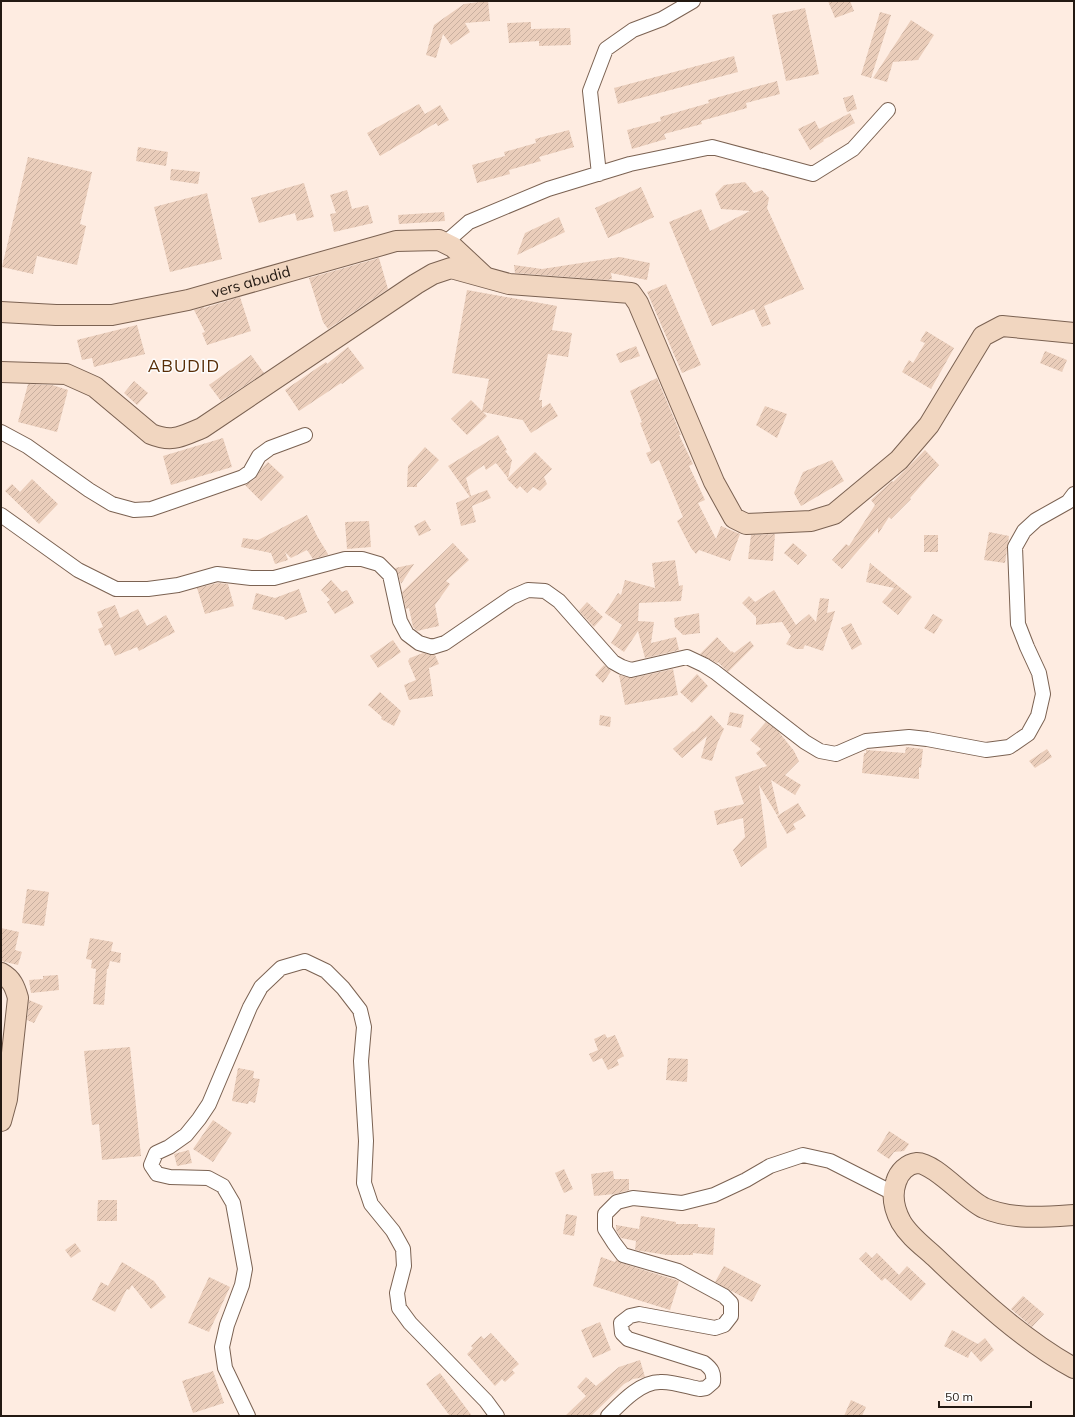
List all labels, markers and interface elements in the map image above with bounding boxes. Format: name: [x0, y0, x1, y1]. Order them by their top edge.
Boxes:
street label: vers abudid: [209, 261, 292, 302]
district label: ABUDID: [148, 355, 220, 376]
scale bar: [939, 1383, 1031, 1409]
text: 50 m: [945, 1389, 973, 1404]

